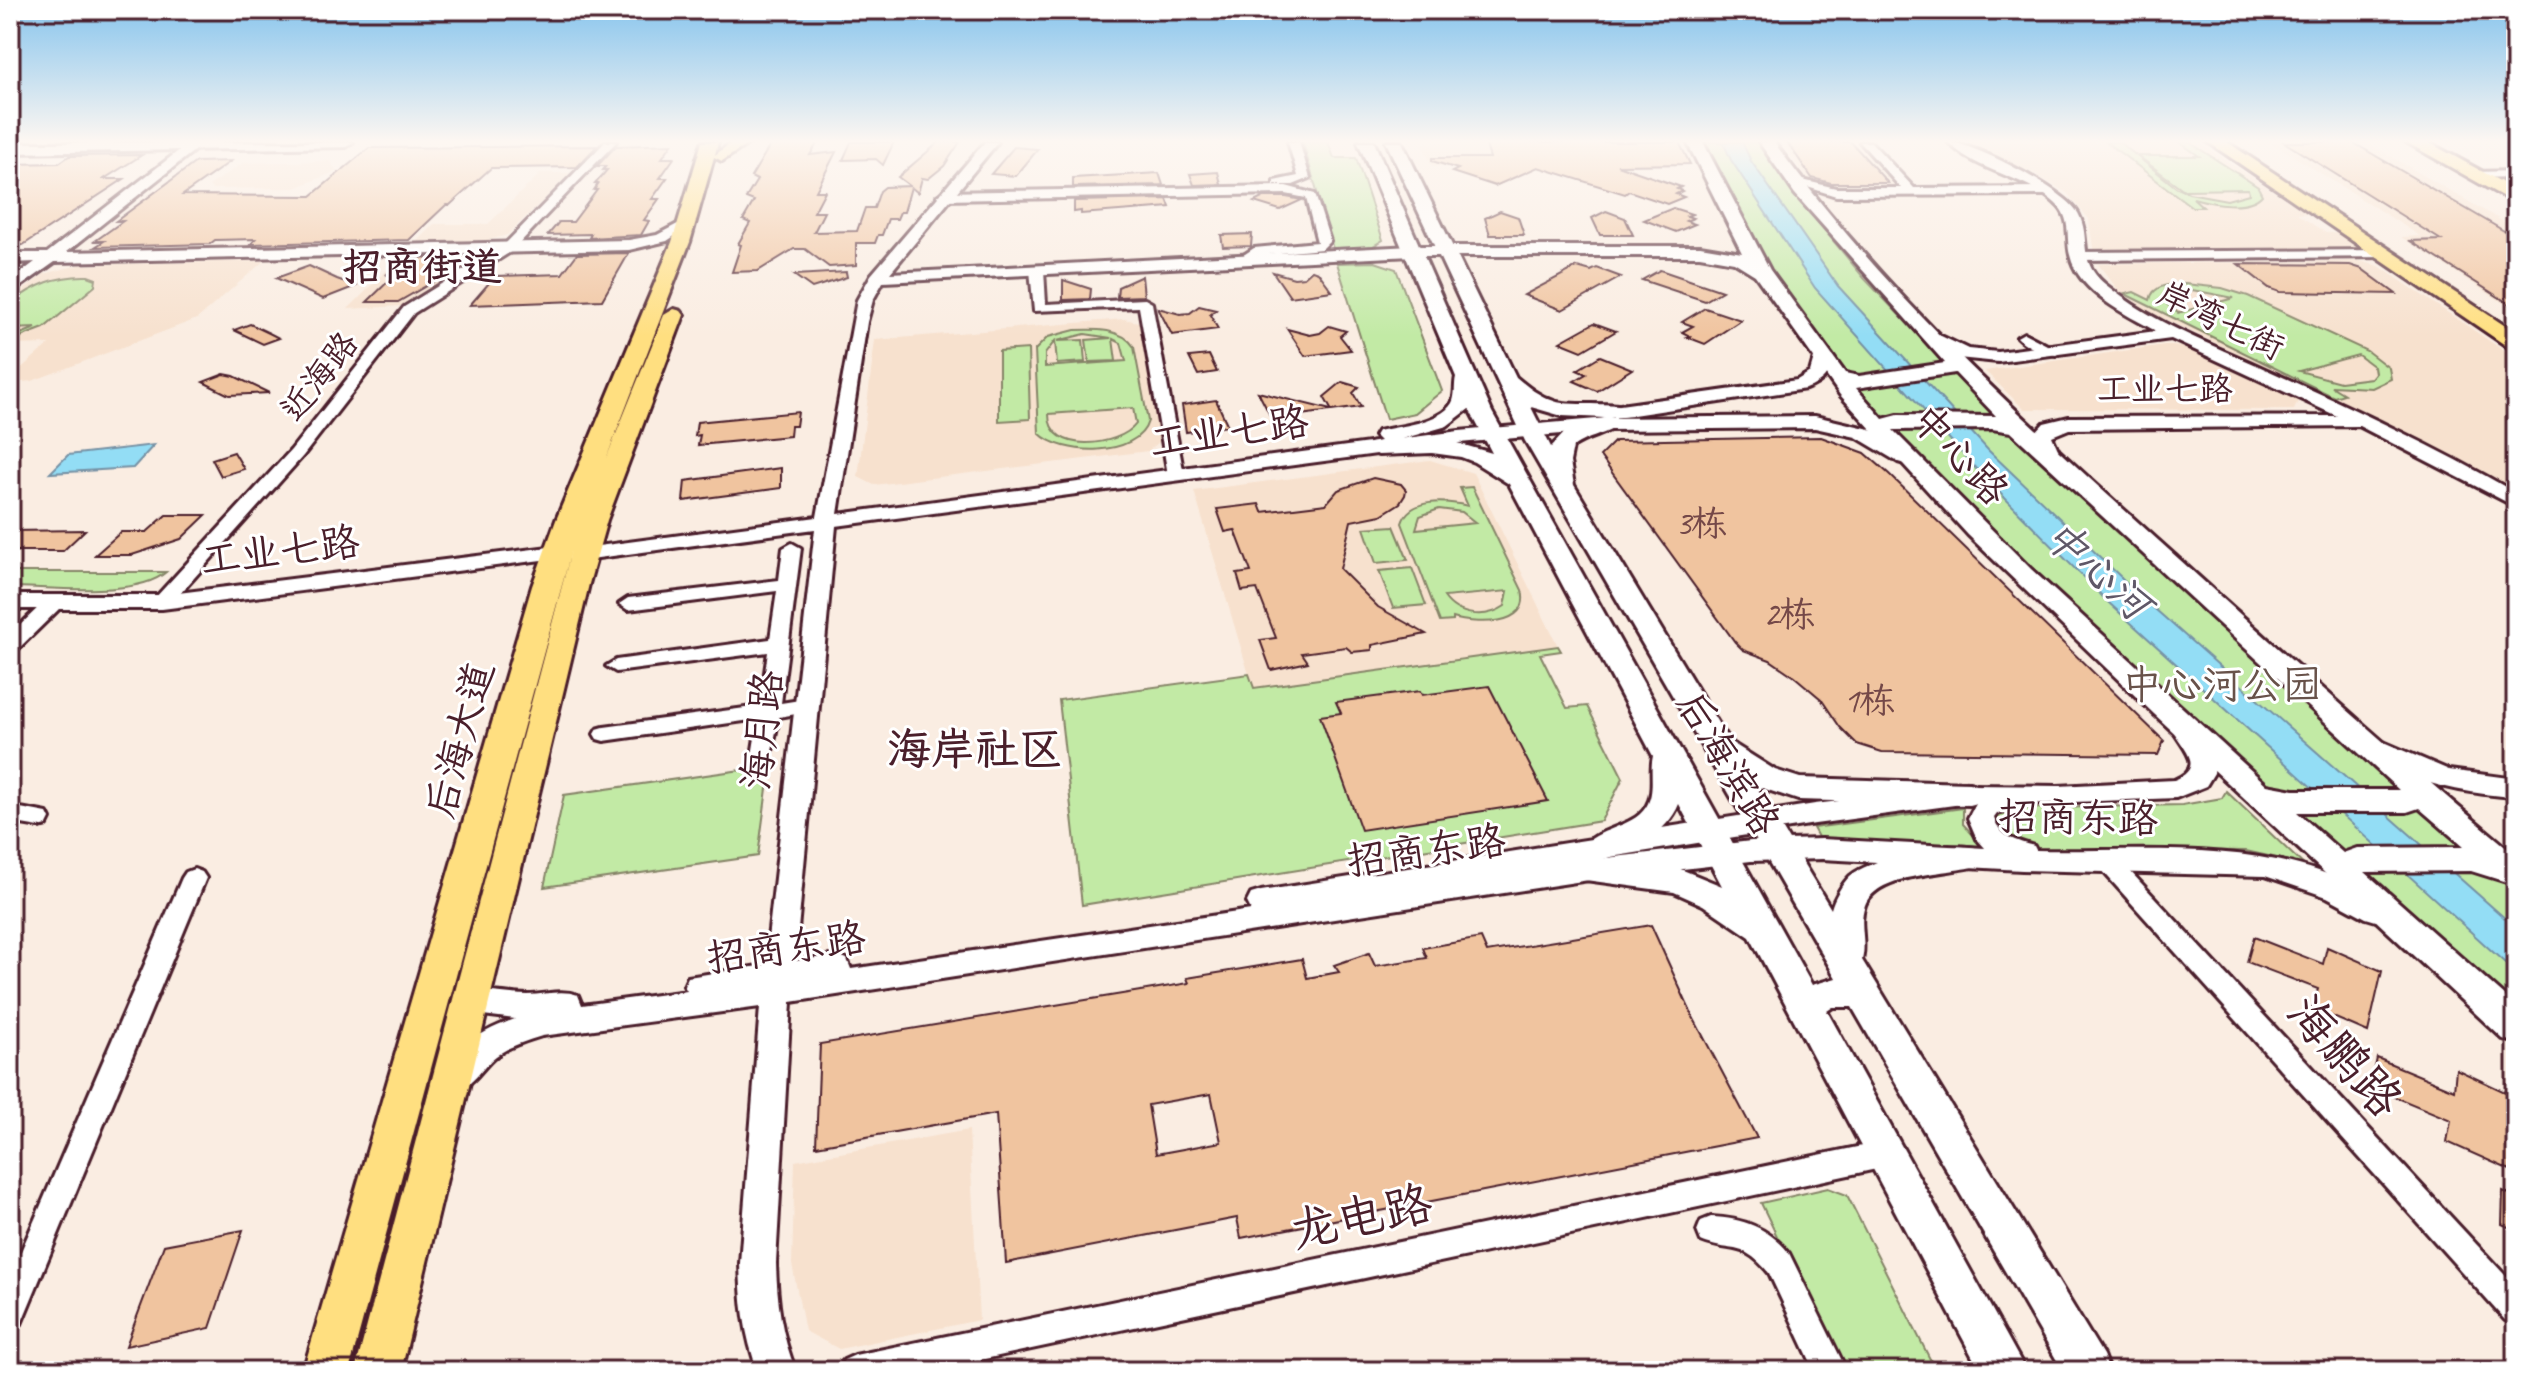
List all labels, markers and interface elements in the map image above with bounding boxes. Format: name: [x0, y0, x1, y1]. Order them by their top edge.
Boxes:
district label: 招商街道: [342, 242, 502, 292]
street label: 岸湾七街: [2150, 271, 2292, 369]
street label: 近海路: [271, 323, 367, 429]
street label: 工业七路: [2097, 367, 2233, 410]
street label: 中心路: [1901, 394, 2019, 516]
street label: 工业七路: [1146, 396, 1312, 468]
house number: 3栋: [1675, 500, 1727, 546]
water label: 中心河: [2032, 508, 2166, 636]
street label: 工业七路: [198, 516, 362, 586]
house number: 2栋: [1763, 591, 1815, 637]
street label: 后海大道: [415, 656, 505, 824]
park label: 中心河公园: [2122, 660, 2322, 710]
street label: 海月路: [731, 668, 793, 792]
house number: 1栋: [1843, 677, 1895, 723]
street label: 后海滨路: [1665, 682, 1791, 844]
district label: 海岸社区: [887, 722, 1063, 777]
street label: 招商东路: [1998, 792, 2158, 844]
street label: 招商东路: [1343, 815, 1509, 887]
street label: 招商东路: [703, 912, 869, 984]
street label: 海鹏路: [2275, 982, 2415, 1130]
street label: 龙电路: [1284, 1173, 1438, 1261]

